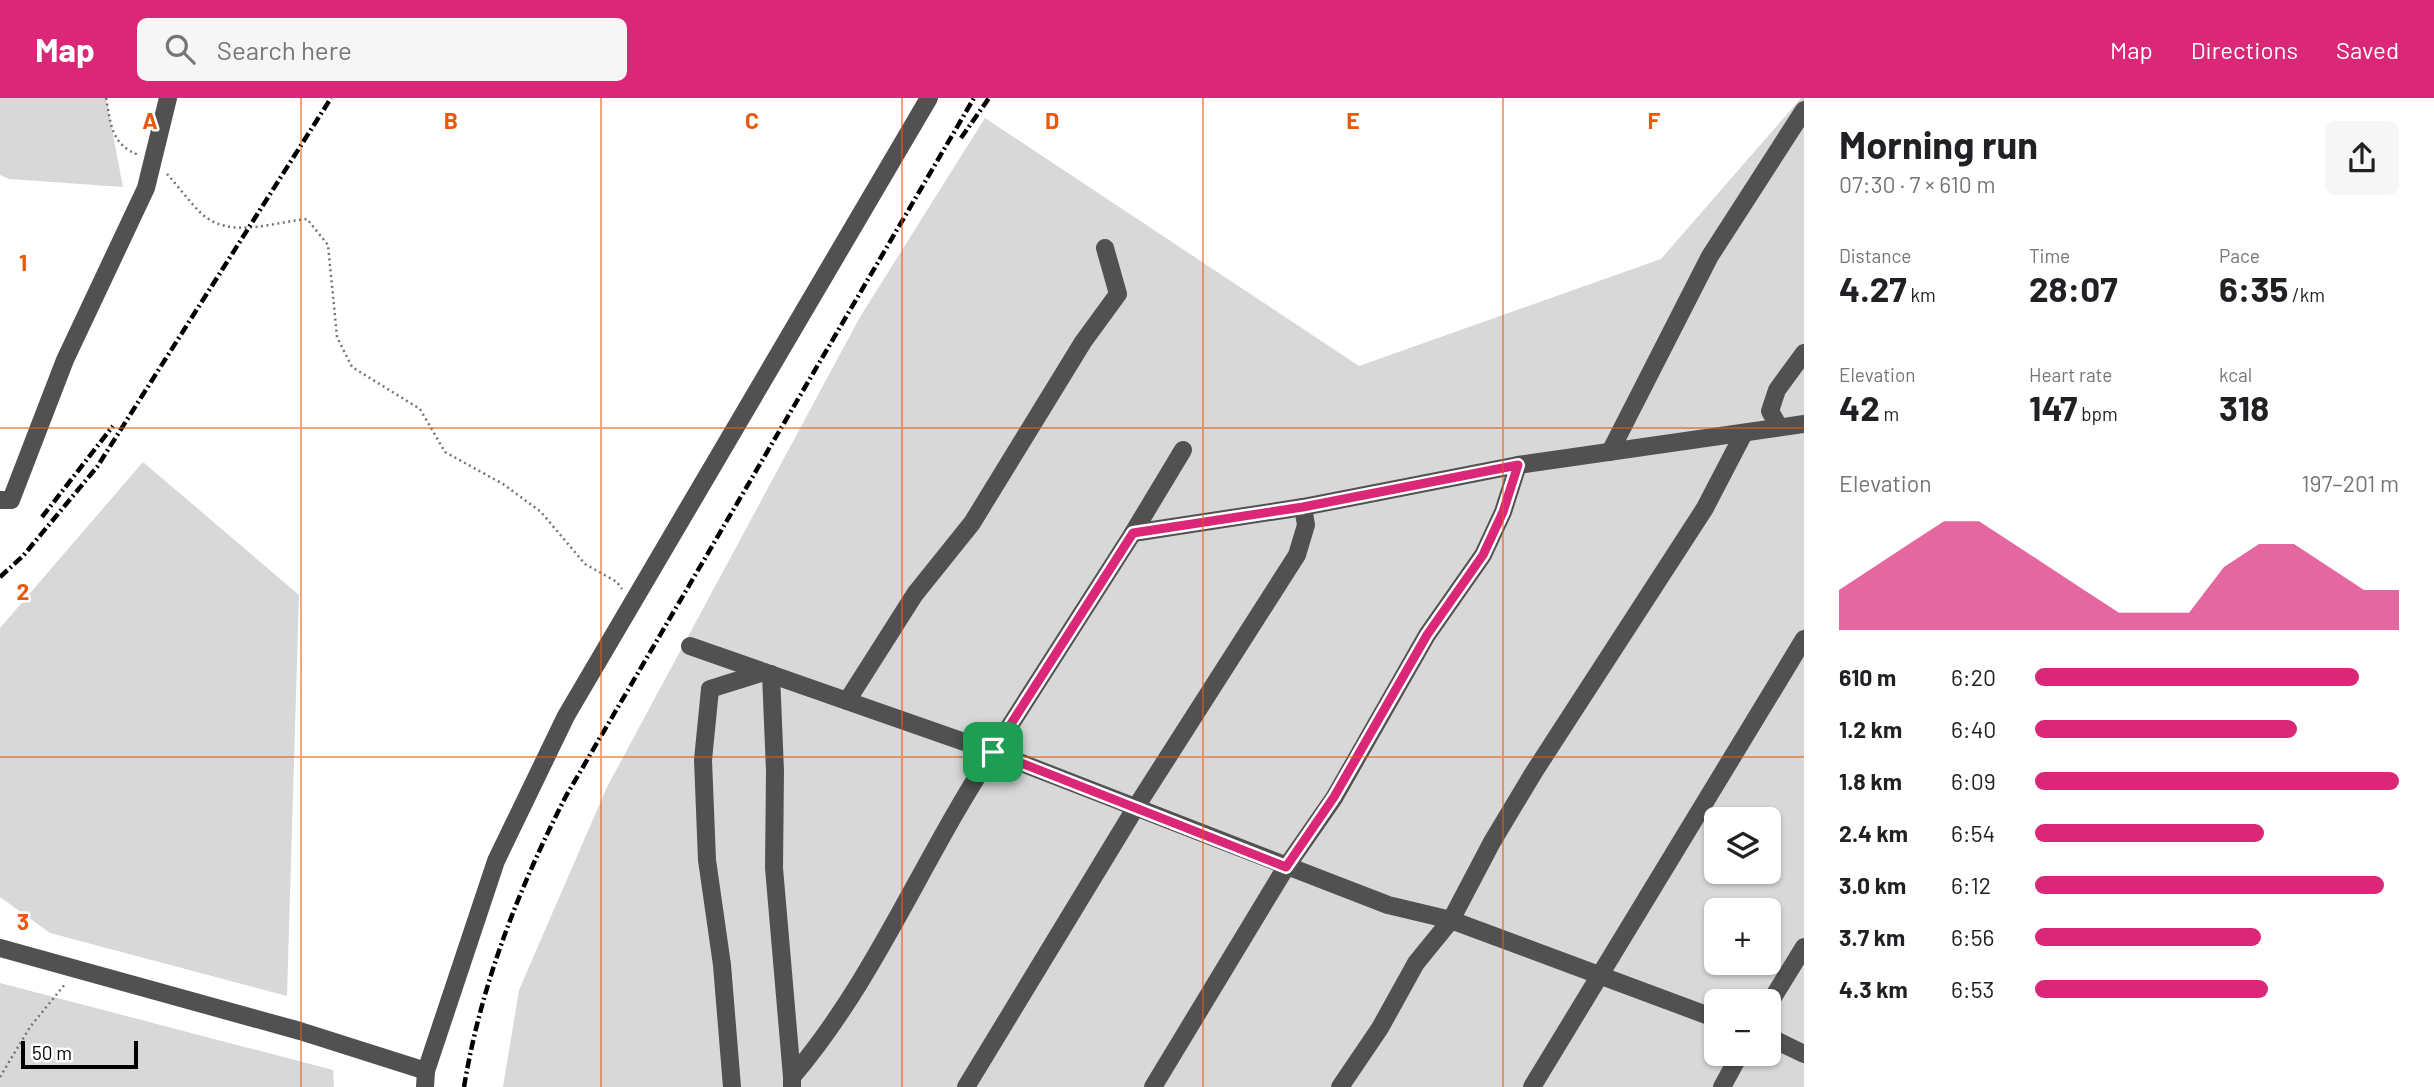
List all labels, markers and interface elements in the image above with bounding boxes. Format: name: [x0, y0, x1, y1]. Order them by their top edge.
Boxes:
search box: [137, 18, 627, 81]
text: Map: [35, 29, 95, 69]
icon: search: [161, 30, 199, 68]
text: Search here: [217, 34, 352, 65]
text: Map: [2110, 35, 2153, 64]
text: Directions: [2191, 35, 2298, 64]
text: Saved: [2336, 35, 2399, 64]
text: A: [142, 106, 158, 134]
text: B: [444, 106, 458, 134]
text: C: [745, 106, 759, 134]
text: D: [1045, 106, 1059, 134]
text: E: [1346, 106, 1360, 134]
text: F: [1648, 106, 1661, 134]
text: Morning run: [1839, 121, 2038, 167]
button: share: [2325, 121, 2399, 195]
text: 07:30 · 7 × 610 m: [1839, 170, 1995, 198]
text: Distance: [1839, 244, 1911, 267]
text: Time: [2029, 244, 2070, 267]
text: Pace: [2219, 244, 2260, 267]
text: 1: [19, 248, 27, 276]
text: 4.27: [1839, 267, 1907, 309]
text: 28:07: [2029, 267, 2118, 309]
text: 6:35: [2219, 267, 2288, 309]
text: km: [1907, 283, 1936, 306]
text: /km: [2288, 283, 2325, 306]
text: Elevation: [1839, 363, 1916, 386]
text: Heart rate: [2029, 363, 2112, 386]
text: kcal: [2219, 363, 2252, 386]
text: 42: [1839, 386, 1880, 428]
text: 147: [2029, 386, 2077, 428]
text: 318: [2219, 386, 2269, 428]
text: m: [1880, 402, 1899, 425]
text: bpm: [2077, 402, 2118, 425]
text: Elevation: [1839, 469, 1932, 497]
text: 197–201 m: [2301, 469, 2399, 497]
text: 2: [17, 577, 29, 605]
text: 610 m: [1839, 663, 1896, 691]
text: 6:20: [1951, 663, 1996, 691]
text: 1.2 km: [1839, 715, 1902, 743]
text: 6:40: [1951, 715, 1996, 743]
pin: [963, 722, 1023, 782]
icon: arrive: [974, 733, 1012, 771]
text: 1.8 km: [1839, 767, 1902, 795]
text: 6:09: [1951, 767, 1996, 795]
map controls: [1704, 807, 1781, 1066]
button: layers: [1704, 807, 1781, 884]
text: 2.4 km: [1839, 819, 1908, 847]
text: 6:54: [1951, 819, 1995, 847]
text: 3.0 km: [1839, 871, 1906, 899]
text: 6:12: [1951, 871, 1991, 899]
button: +: [1704, 898, 1781, 975]
text: 3: [17, 907, 29, 935]
text: 3.7 km: [1839, 923, 1905, 951]
text: 6:56: [1951, 923, 1994, 951]
text: 4.3 km: [1839, 975, 1908, 1003]
text: 6:53: [1951, 975, 1994, 1003]
button: −: [1704, 989, 1781, 1066]
scale bar: [21, 1038, 138, 1070]
text: 50 m: [32, 1041, 72, 1064]

